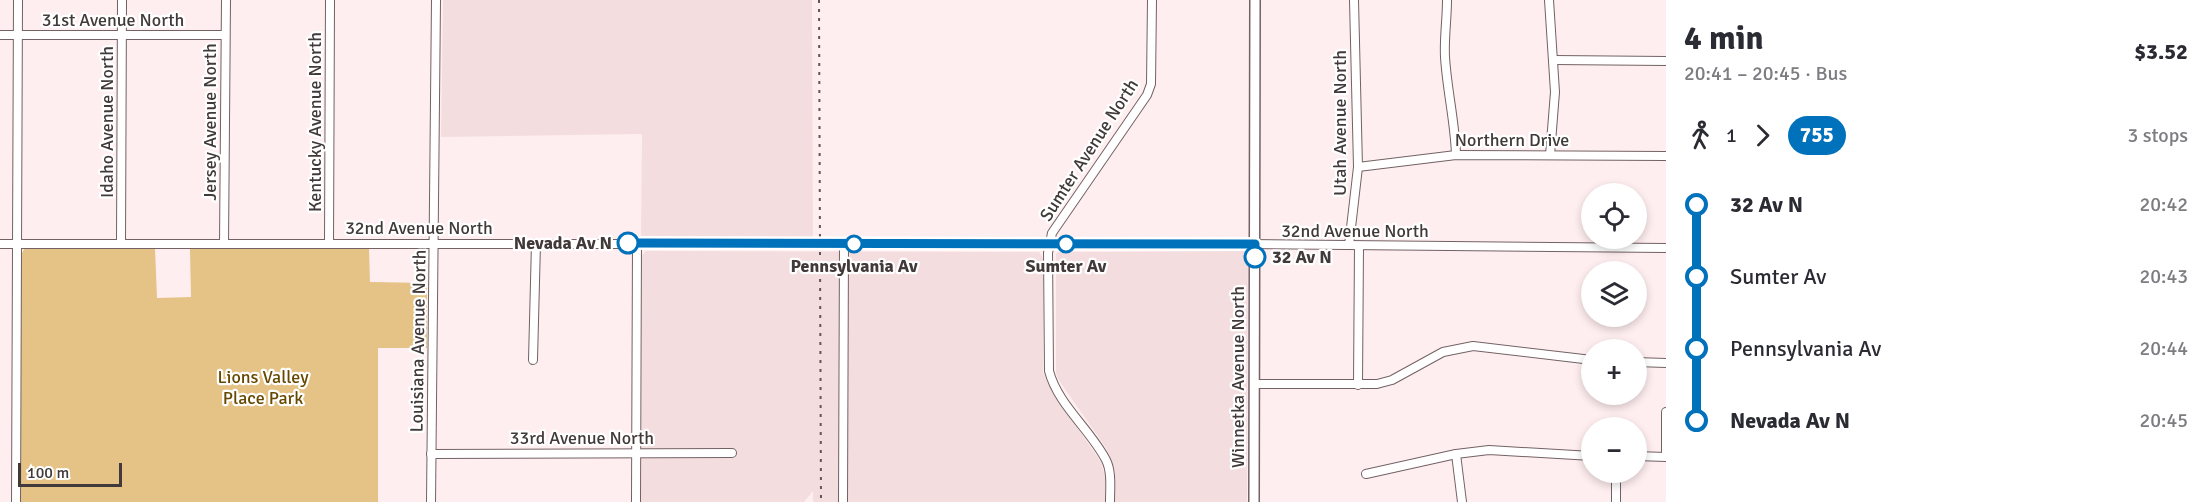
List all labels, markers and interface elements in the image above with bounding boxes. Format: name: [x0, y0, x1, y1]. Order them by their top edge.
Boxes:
street label: 31st Avenue North: [42, 9, 184, 31]
text: 4 min: [1684, 18, 1764, 59]
street label: Kentucky Avenue North: [304, 32, 326, 212]
text: $3.52: [2134, 38, 2188, 65]
street label: Jersey Avenue North: [199, 43, 221, 201]
street label: Idaho Avenue North: [96, 46, 118, 198]
street label: Utah Avenue North: [1329, 50, 1351, 196]
text: 20:41 – 20:45 · Bus: [1684, 61, 1847, 86]
street label: Sumter Avenue North: [1035, 75, 1143, 225]
icon: walk: [1684, 119, 1717, 152]
icon: forward: [1746, 119, 1779, 152]
text: 755: [1800, 122, 1834, 148]
text: 1: [1726, 123, 1737, 148]
text: 3 stops: [2127, 123, 2188, 148]
street label: Northern Drive: [1455, 129, 1569, 151]
map controls: [1581, 183, 1647, 483]
button: locate: [1581, 183, 1647, 249]
text: 32 Av N: [1730, 191, 1803, 218]
text: 20:42: [2139, 192, 2188, 217]
street label: 32nd Avenue North: [345, 217, 493, 239]
street label: 32nd Avenue North: [1281, 220, 1429, 242]
place label: Nevada Av N: [514, 232, 612, 254]
marker: Nevada Av N: [617, 232, 639, 254]
marker: Pennsylvania Av: [845, 235, 863, 253]
marker: Sumter Av: [1057, 235, 1075, 253]
marker: 32 Av N: [1244, 246, 1266, 268]
place label: 32 Av N: [1272, 246, 1332, 268]
street label: Louisiana Avenue North: [405, 249, 431, 433]
place label: Pennsylvania Av: [790, 255, 918, 277]
place label: Sumter Av: [1026, 255, 1107, 277]
button: layers: [1581, 261, 1647, 327]
text: Sumter Av: [1730, 263, 1826, 290]
text: 20:43: [2139, 264, 2188, 289]
street label: Winnetka Avenue North: [1227, 286, 1249, 468]
text: Pennsylvania Av: [1730, 335, 1881, 362]
text: 20:44: [2139, 336, 2188, 361]
button: +: [1581, 339, 1647, 405]
park label: Lions Valley Place Park: [217, 366, 309, 409]
text: Nevada Av N: [1730, 407, 1850, 434]
text: 20:45: [2139, 408, 2188, 433]
button: −: [1581, 417, 1647, 483]
street label: 33rd Avenue North: [510, 427, 654, 449]
scale bar: [18, 460, 122, 488]
text: 100 m: [27, 463, 69, 483]

